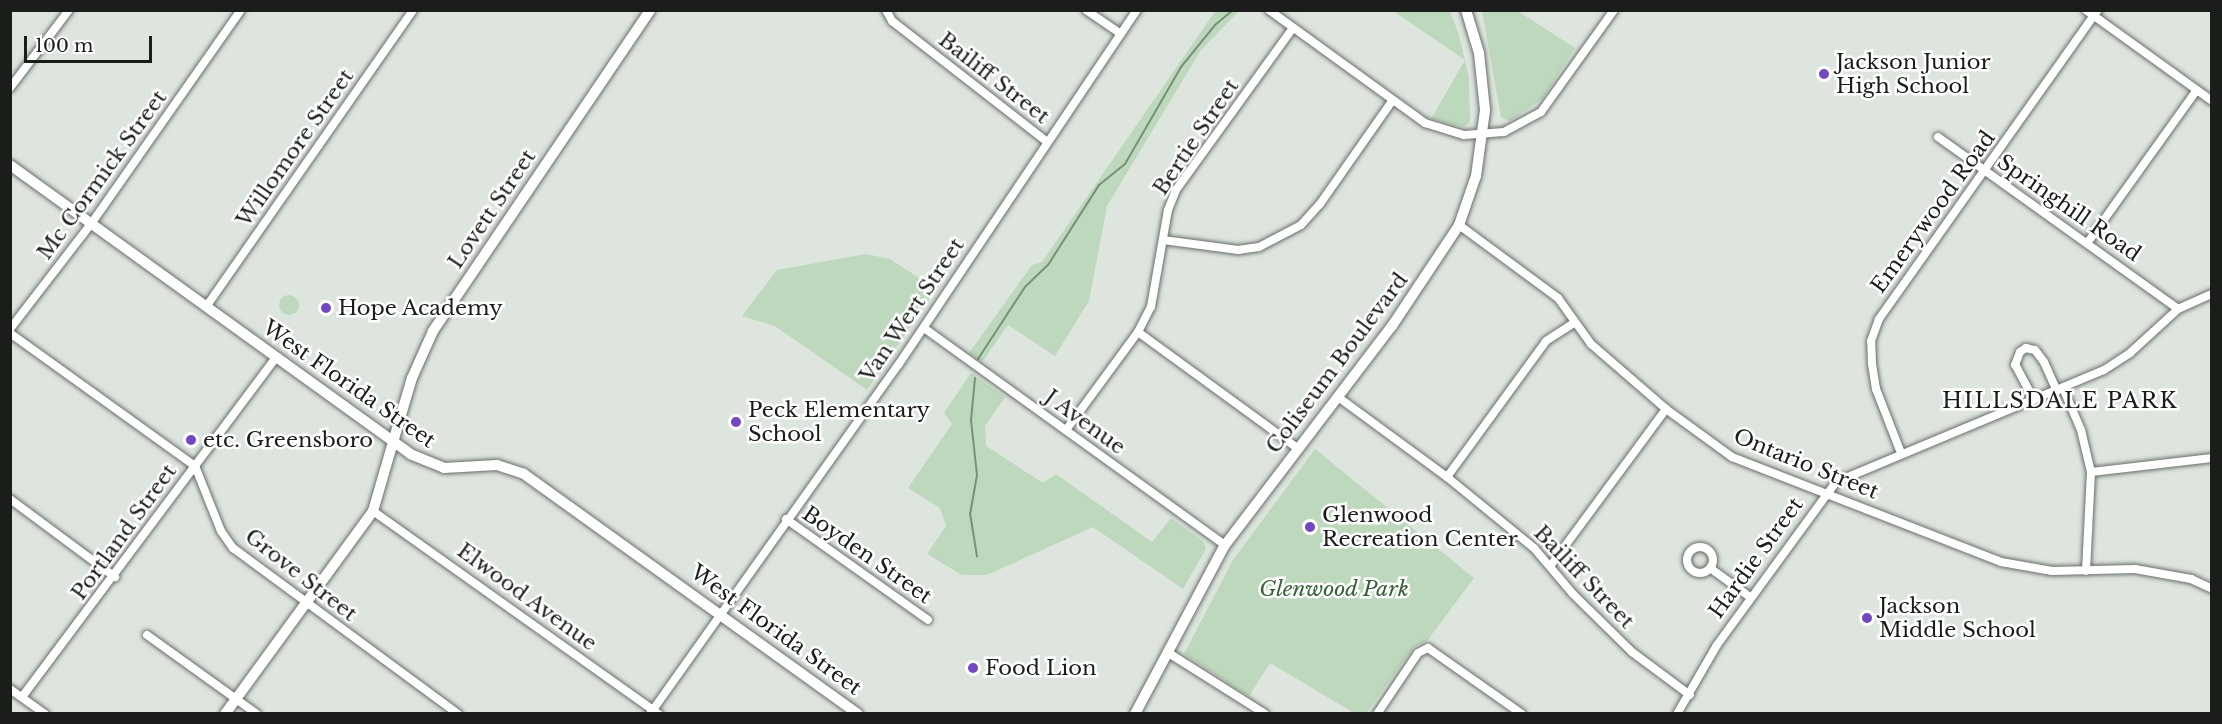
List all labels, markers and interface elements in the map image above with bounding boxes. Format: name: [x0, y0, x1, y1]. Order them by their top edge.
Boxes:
scale bar: [27, 24, 154, 62]
street label: Bailiff Street: [934, 27, 1054, 129]
text: 100 m: [35, 35, 93, 57]
place label: Jackson Junior High School: [1836, 49, 1990, 99]
street label: Willomore Street: [231, 64, 359, 232]
marker: Jackson Junior High School: [1817, 67, 1831, 81]
street label: Bertie Street: [1148, 74, 1244, 200]
street label: Mc Cormick Street: [32, 85, 172, 265]
street label: Emerywood Road: [1866, 126, 2000, 298]
street label: Lovett Street: [443, 145, 541, 273]
street label: Springhill Road: [1993, 149, 2145, 267]
street label: Van Wert Street: [854, 233, 970, 387]
street label: Coliseum Boulevard: [1261, 268, 1413, 458]
place label: Hope Academy: [338, 295, 503, 321]
marker: Hope Academy: [319, 301, 333, 315]
street label: West Florida Street: [258, 315, 440, 453]
street label: J Avenue: [1039, 384, 1131, 460]
district label: HILLSDALE PARK: [1942, 388, 2178, 414]
place label: Peck Elementary School: [748, 397, 930, 447]
marker: Peck Elementary School: [729, 415, 743, 429]
street label: Ontario Street: [1730, 423, 1882, 505]
place label: etc. Greensboro: [203, 427, 373, 453]
marker: etc. Greensboro: [184, 433, 198, 447]
street label: Portland Street: [66, 459, 182, 605]
street label: Hardie Street: [1704, 493, 1808, 623]
street label: Boyden Street: [797, 501, 937, 609]
place label: Glenwood Recreation Center: [1322, 502, 1518, 552]
marker: Glenwood Recreation Center: [1303, 520, 1317, 534]
street label: Bailiff Street: [1529, 520, 1639, 634]
street label: Grove Street: [240, 524, 362, 626]
street label: Elwood Avenue: [452, 538, 602, 656]
street label: West Florida Street: [685, 559, 867, 701]
park label: Glenwood Park: [1259, 576, 1409, 602]
place label: Jackson Middle School: [1879, 593, 2036, 643]
marker: Jackson Middle School: [1860, 611, 1874, 625]
place label: Food Lion: [985, 655, 1097, 681]
marker: Food Lion: [966, 661, 980, 675]

